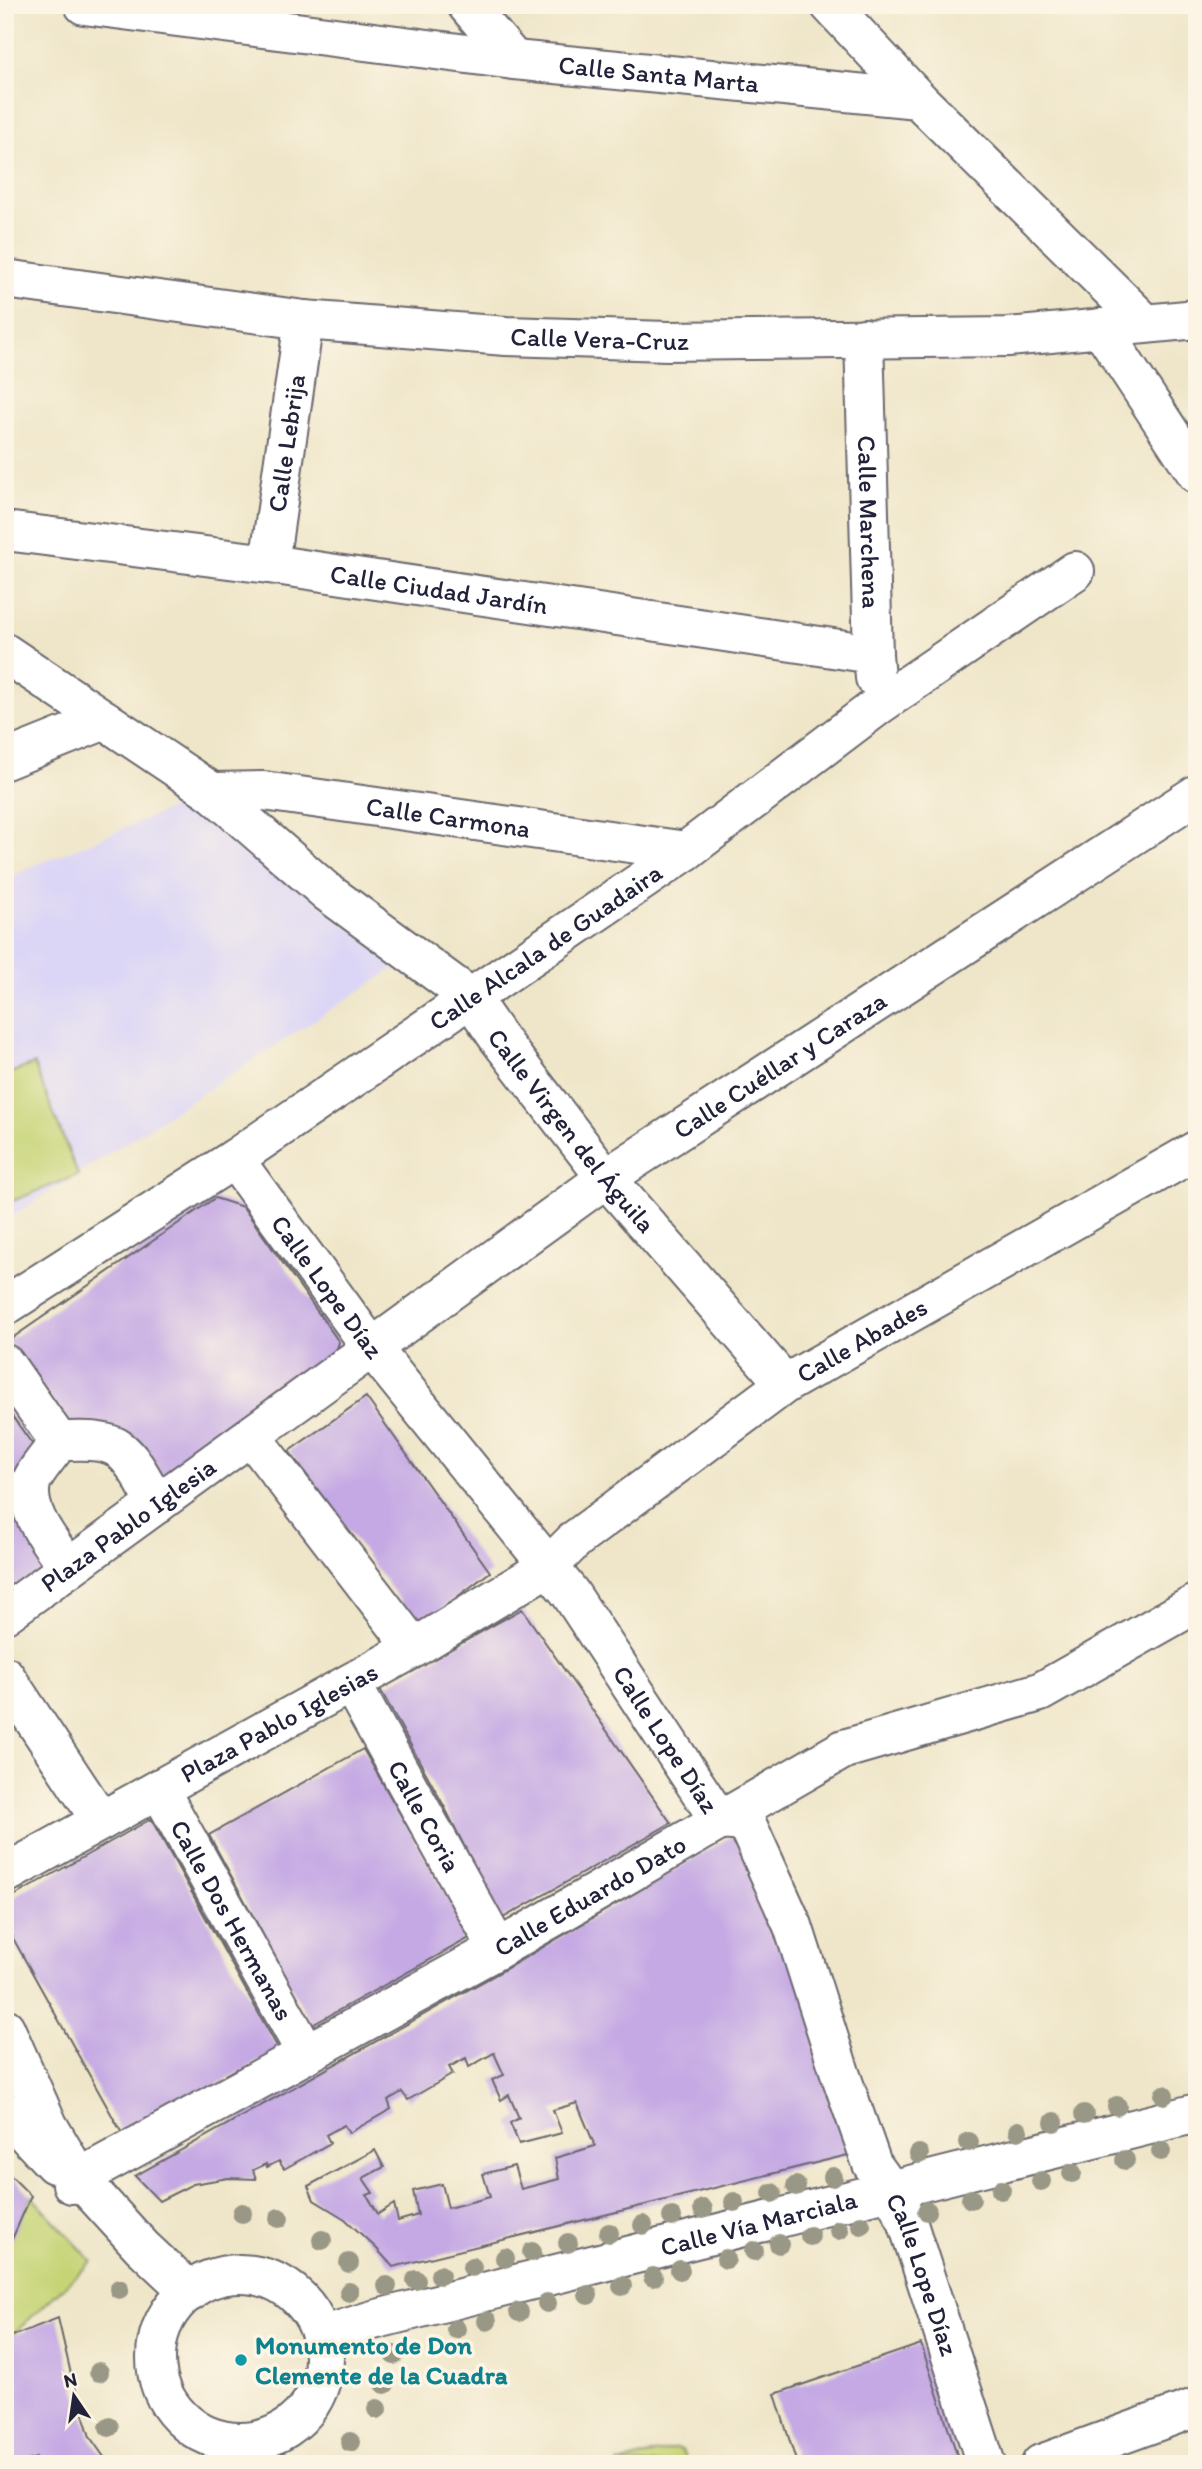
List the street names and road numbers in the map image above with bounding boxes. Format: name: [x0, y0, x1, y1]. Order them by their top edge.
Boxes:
street label: Calle Santa Marta: [557, 48, 761, 100]
street label: Calle Vera-Cruz: [510, 320, 689, 357]
street label: Calle Lebrija: [261, 372, 312, 514]
street label: Calle Marchena: [851, 435, 888, 609]
street label: Calle Ciudad Jardín: [328, 557, 550, 621]
street label: Calle Carmona: [364, 790, 533, 845]
street label: Calle Alcala de Guadaira: [423, 856, 669, 1037]
street label: Calle Cuéllar y Caraza: [667, 984, 893, 1146]
street label: Calle Virgen del Águila: [481, 1022, 662, 1239]
street label: Calle Lope Díaz: [264, 1208, 390, 1365]
street label: Calle Abades: [791, 1291, 933, 1390]
street label: Plaza Pablo Iglesia: [34, 1450, 222, 1599]
street label: Plaza Pablo Iglesias: [175, 1655, 383, 1790]
street label: Calle Lope Díaz: [606, 1659, 726, 1819]
street label: Calle Coria: [381, 1755, 468, 1878]
street label: Calle Dos Hermanas: [163, 1814, 301, 2026]
street label: Calle Eduardo Dato: [488, 1828, 692, 1964]
street label: Calle Vía Marciala: [657, 2183, 861, 2263]
street label: Calle Lope Díaz: [879, 2187, 966, 2360]

